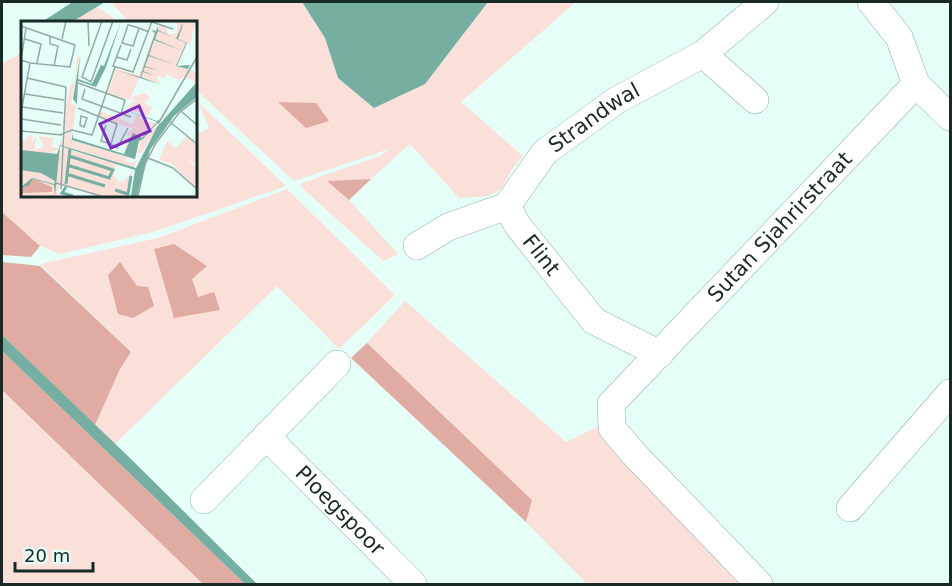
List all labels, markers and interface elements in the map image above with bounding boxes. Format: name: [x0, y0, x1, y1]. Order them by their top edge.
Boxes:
inset map: [21, 21, 196, 196]
street label: Strandwal: [544, 78, 644, 158]
street label: Sutan Sjahrirstraat: [703, 147, 857, 307]
street label: Flint: [518, 230, 565, 280]
street label: Ploegspoor: [291, 461, 390, 560]
scale bar: [15, 535, 93, 573]
text: 20 m: [24, 545, 70, 566]

